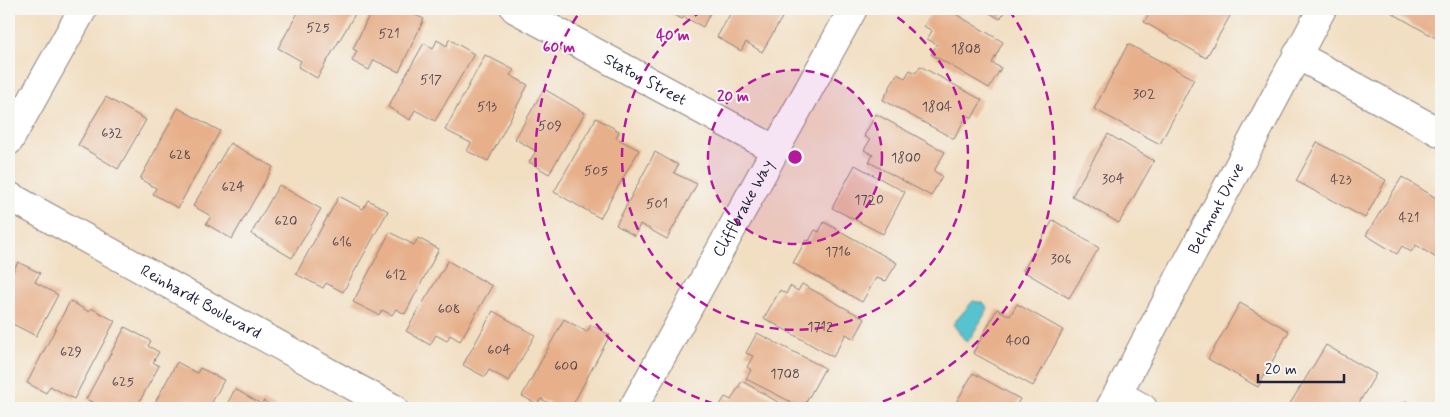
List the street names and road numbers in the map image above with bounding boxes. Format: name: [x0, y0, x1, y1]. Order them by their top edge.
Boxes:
street label: Staton Street: [600, 48, 690, 110]
street label: Cliffbrake Way: [708, 156, 778, 261]
street label: Belmont Drive: [1183, 159, 1249, 258]
street label: Reinhardt Boulevard: [137, 260, 265, 344]

